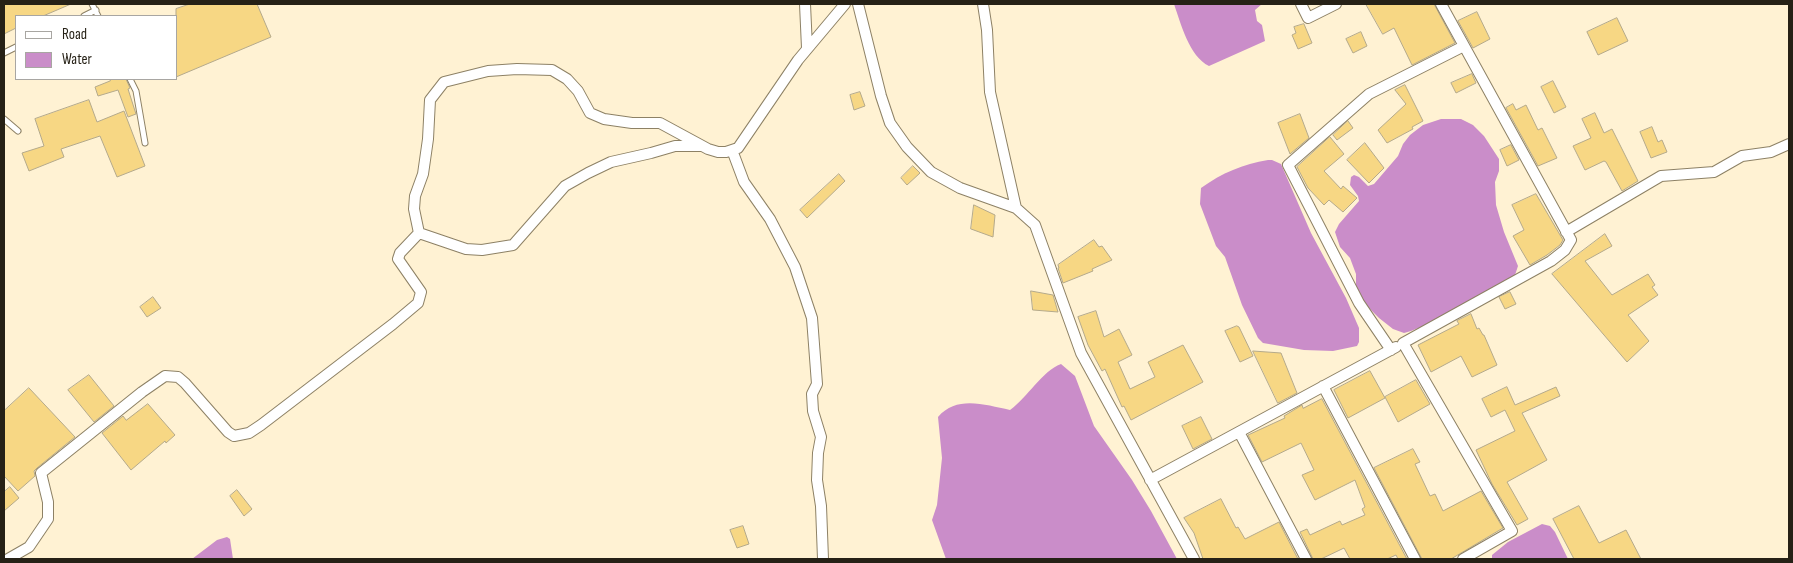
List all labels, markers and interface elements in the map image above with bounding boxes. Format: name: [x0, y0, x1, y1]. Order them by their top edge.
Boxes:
legend: [15, 15, 178, 80]
text: Road: [62, 25, 87, 44]
text: Water: [62, 50, 92, 69]

